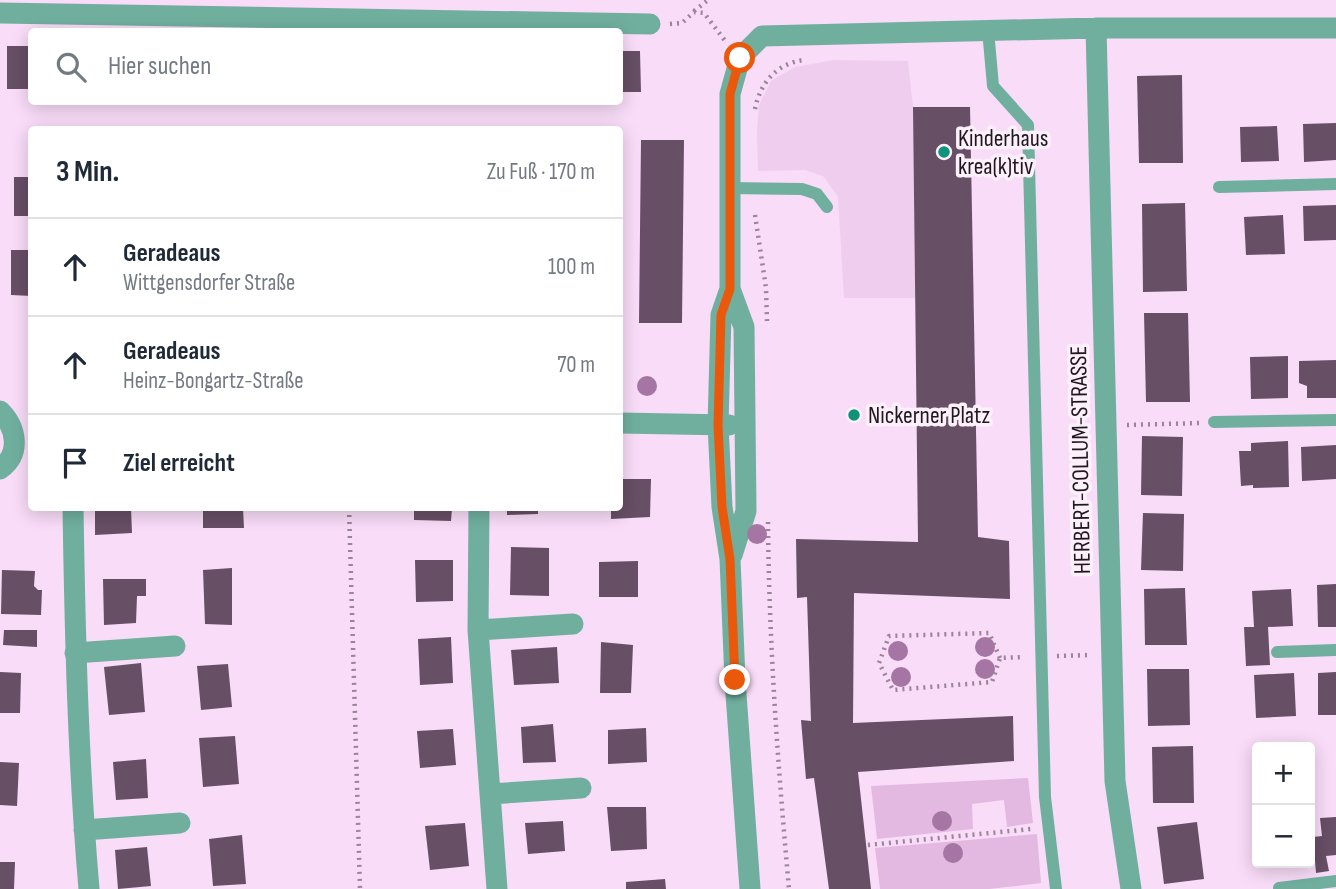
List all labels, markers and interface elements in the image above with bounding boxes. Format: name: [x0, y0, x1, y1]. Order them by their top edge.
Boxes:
search box: [28, 28, 623, 105]
route start: [724, 42, 755, 73]
icon: search: [52, 48, 90, 86]
text: Hier suchen: [108, 51, 211, 82]
place label: Kinderhaus krea(k)tiv: [958, 124, 1048, 181]
marker: Kinderhaus krea(k)tiv: [936, 144, 952, 160]
text: 3 Min.: [56, 154, 119, 190]
text: Zu Fuß · 170 m: [487, 158, 595, 186]
text: Geradeaus: [123, 238, 221, 269]
icon: ahead: [56, 248, 94, 286]
text: 100 m: [548, 253, 595, 281]
text: Wittgensdorfer Straße: [123, 269, 295, 297]
text: Geradeaus: [123, 336, 221, 367]
icon: ahead: [56, 346, 94, 384]
street label: HERBERT-COLLUM-STRASSE: [1064, 346, 1097, 574]
text: 70 m: [557, 351, 595, 379]
text: Heinz-Bongartz-Straße: [123, 367, 303, 395]
place label: Nickerner Platz: [868, 401, 991, 430]
marker: Nickerner Platz: [846, 407, 862, 423]
icon: arrive: [56, 444, 94, 482]
text: Ziel erreicht: [123, 448, 235, 479]
route end: [719, 664, 750, 695]
map controls: [1252, 742, 1315, 868]
button: +: [1252, 742, 1315, 805]
button: −: [1252, 805, 1315, 868]

